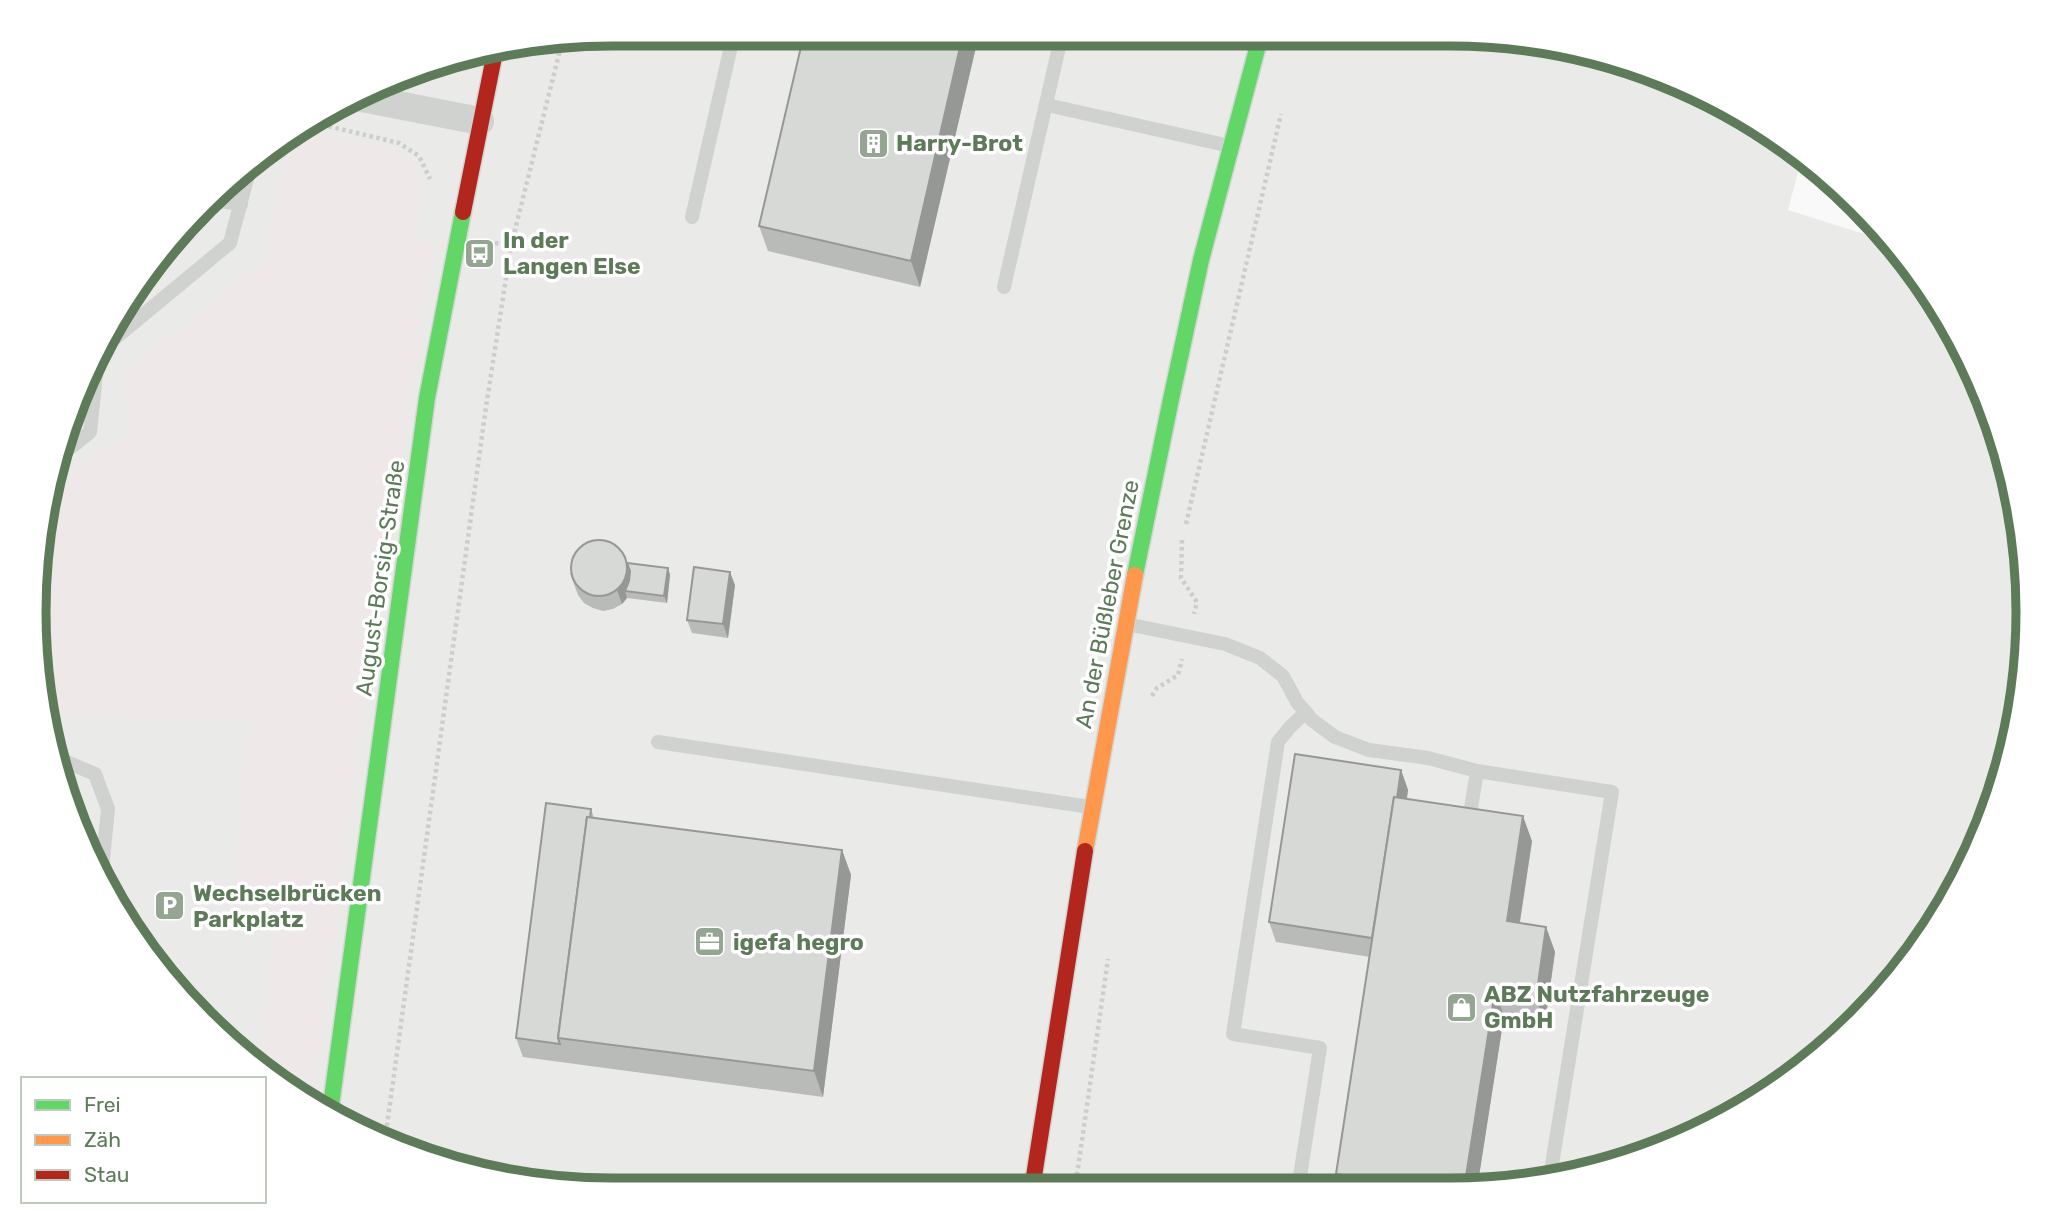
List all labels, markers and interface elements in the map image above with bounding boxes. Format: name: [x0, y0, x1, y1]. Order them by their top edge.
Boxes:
building icon: Harry-Brot: [856, 126, 890, 160]
place label: Harry-Brot: [896, 129, 1023, 157]
place label: In der Langen Else: [503, 226, 641, 280]
bus stop icon: In der Langen Else: [463, 236, 497, 270]
street label: August-Borsig-Straße: [350, 458, 410, 698]
street label: An der Büßleber Grenze: [1069, 477, 1145, 731]
place label: Wechselbrücken Parkplatz: [193, 879, 381, 933]
parking icon: Wechselbrücken Parkplatz: [153, 889, 187, 923]
office icon: igefa hegro: [693, 925, 727, 959]
place label: igefa hegro: [733, 928, 864, 956]
place label: ABZ Nutzfahrzeuge GmbH: [1484, 980, 1709, 1034]
shop icon: ABZ Nutzfahrzeuge GmbH: [1444, 990, 1478, 1024]
legend: [21, 1077, 266, 1203]
text: Frei: [84, 1092, 121, 1117]
text: Zäh: [84, 1127, 121, 1152]
text: Stau: [84, 1162, 130, 1187]

